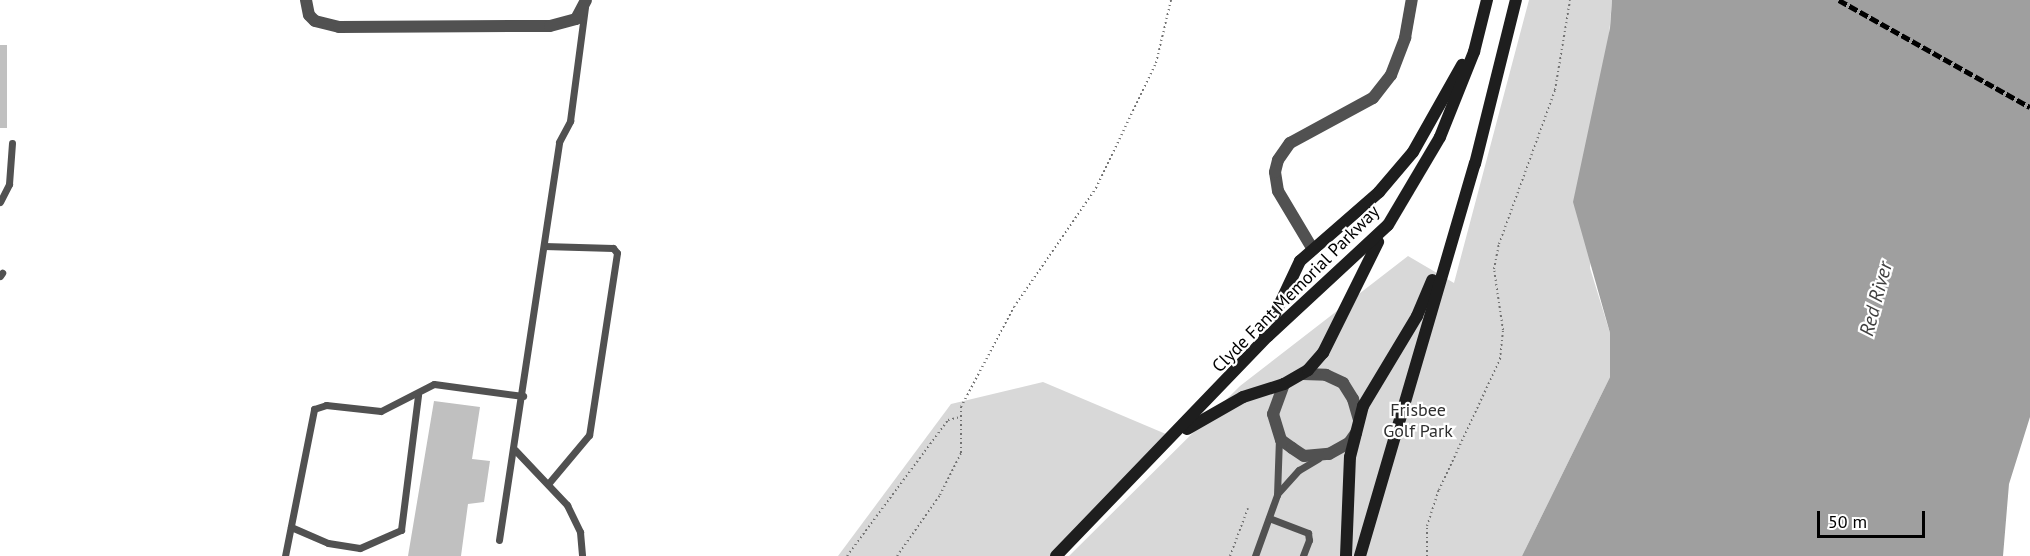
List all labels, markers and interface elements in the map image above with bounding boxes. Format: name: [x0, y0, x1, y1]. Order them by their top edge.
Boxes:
street label: Clyde Fant Memorial Parkway: [1208, 201, 1384, 377]
water label: Red River: [1855, 259, 1897, 339]
park label: Frisbee Golf Park: [1383, 400, 1453, 442]
scale bar: [1820, 499, 1928, 537]
text: 50 m: [1828, 510, 1867, 533]

